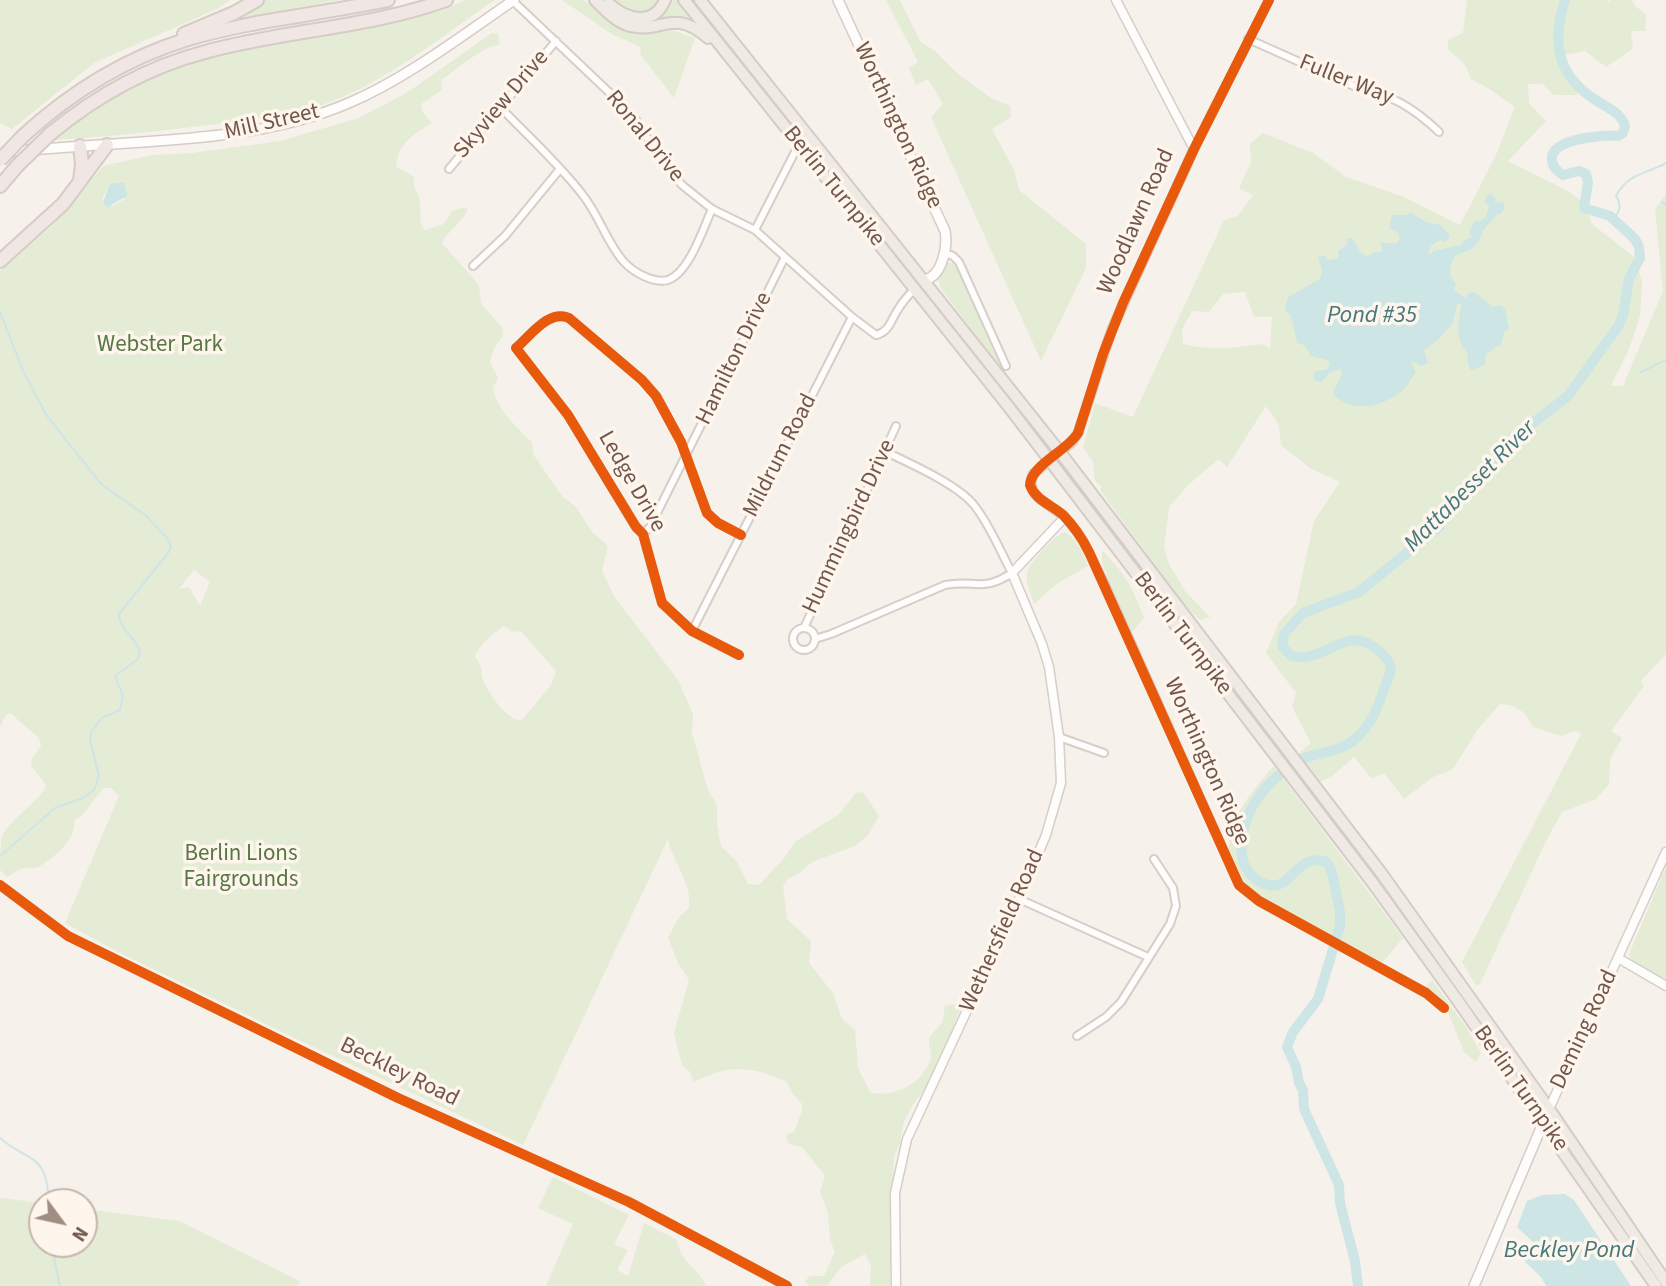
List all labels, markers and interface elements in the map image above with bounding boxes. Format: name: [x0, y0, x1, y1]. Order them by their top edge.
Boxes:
street label: Worthington Ridge: [846, 39, 948, 213]
street label: Skyview Drive: [449, 45, 555, 165]
street label: Fuller Way: [1295, 50, 1397, 112]
street label: Ronal Drive: [599, 86, 689, 188]
street label: Mill Street: [222, 99, 322, 147]
street label: Berlin Turnpike: [776, 121, 890, 253]
street label: Woodlawn Road: [1093, 145, 1181, 299]
street label: Hamilton Drive: [691, 288, 779, 430]
water label: Pond #35: [1327, 303, 1417, 331]
park label: Webster Park: [97, 332, 223, 360]
street label: Mildrum Road: [738, 390, 824, 522]
water label: Mattabesset River: [1399, 415, 1543, 559]
street label: Ledge Drive: [591, 427, 671, 537]
street label: Hummingbird Drive: [798, 436, 902, 618]
street label: Berlin Turnpike: [1127, 567, 1237, 701]
street label: Worthington Ridge: [1157, 674, 1255, 850]
park label: Berlin Lions Fairgrounds: [184, 841, 298, 895]
street label: Wethersfield Road: [955, 846, 1051, 1016]
street label: Deming Road: [1545, 966, 1625, 1094]
street label: Berlin Turnpike: [1467, 1021, 1573, 1157]
street label: Beckley Road: [335, 1032, 463, 1114]
north arrow: [28, 1188, 98, 1258]
text: N: [65, 1221, 94, 1246]
water label: Beckley Pond: [1504, 1238, 1634, 1266]

